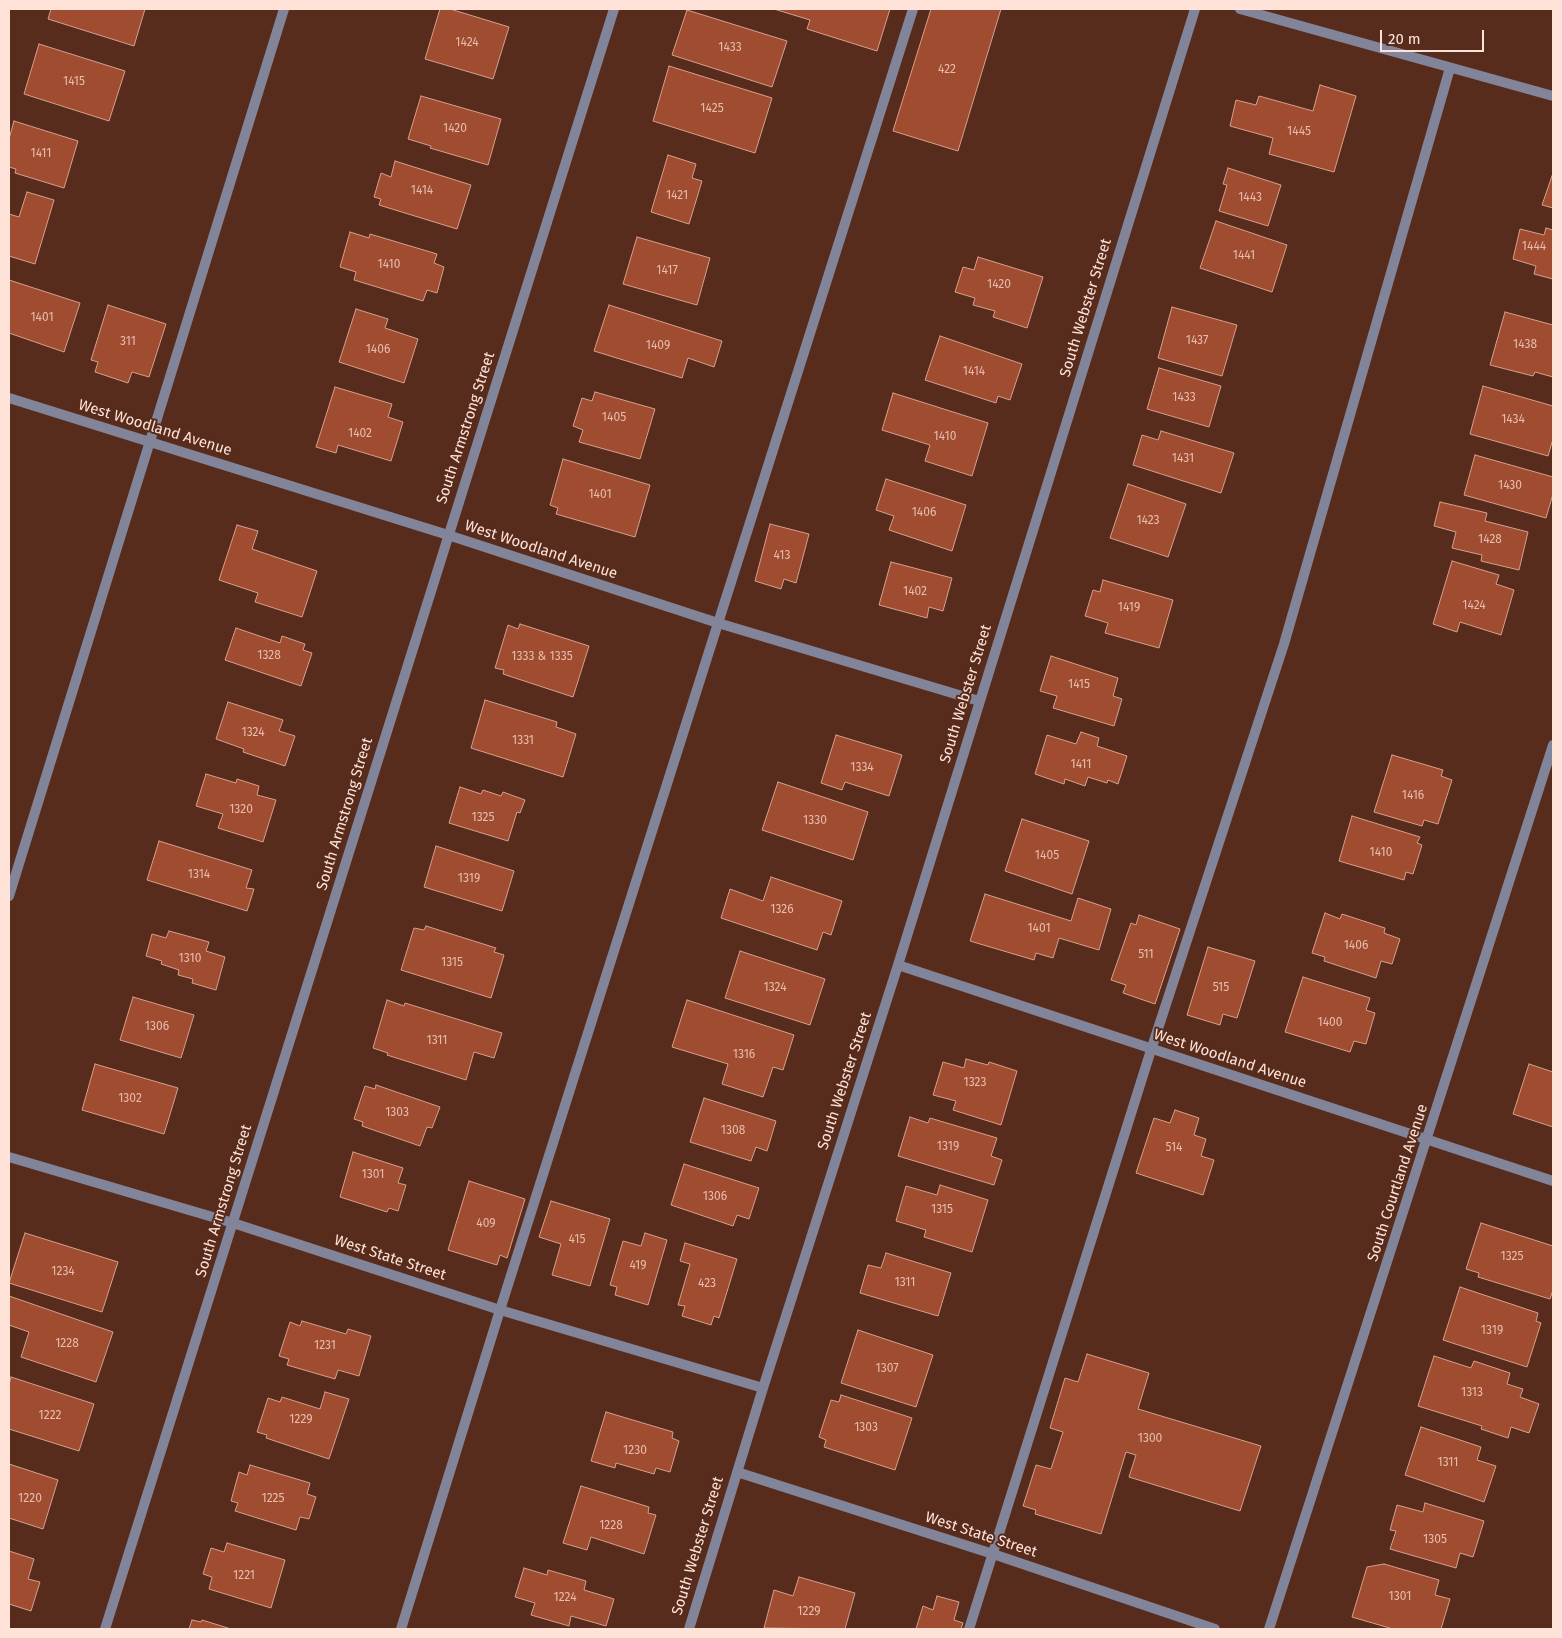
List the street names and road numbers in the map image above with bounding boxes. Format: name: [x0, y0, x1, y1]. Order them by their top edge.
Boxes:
street label: South Webster Street: [1056, 237, 1116, 379]
street label: South Armstrong Street: [433, 350, 499, 506]
street label: West Woodland Avenue: [76, 396, 234, 460]
street label: West Woodland Avenue: [462, 517, 620, 583]
street label: South Webster Street: [936, 623, 996, 765]
street label: South Armstrong Street: [313, 735, 377, 893]
street label: South Webster Street: [814, 1010, 876, 1152]
street label: West Woodland Avenue: [1151, 1026, 1309, 1092]
street label: South Courtland Avenue: [1364, 1102, 1432, 1264]
street label: South Armstrong Street: [192, 1122, 256, 1280]
street label: West State Street: [332, 1231, 448, 1285]
street label: South Webster Street: [668, 1475, 728, 1617]
street label: West State Street: [923, 1508, 1039, 1562]

